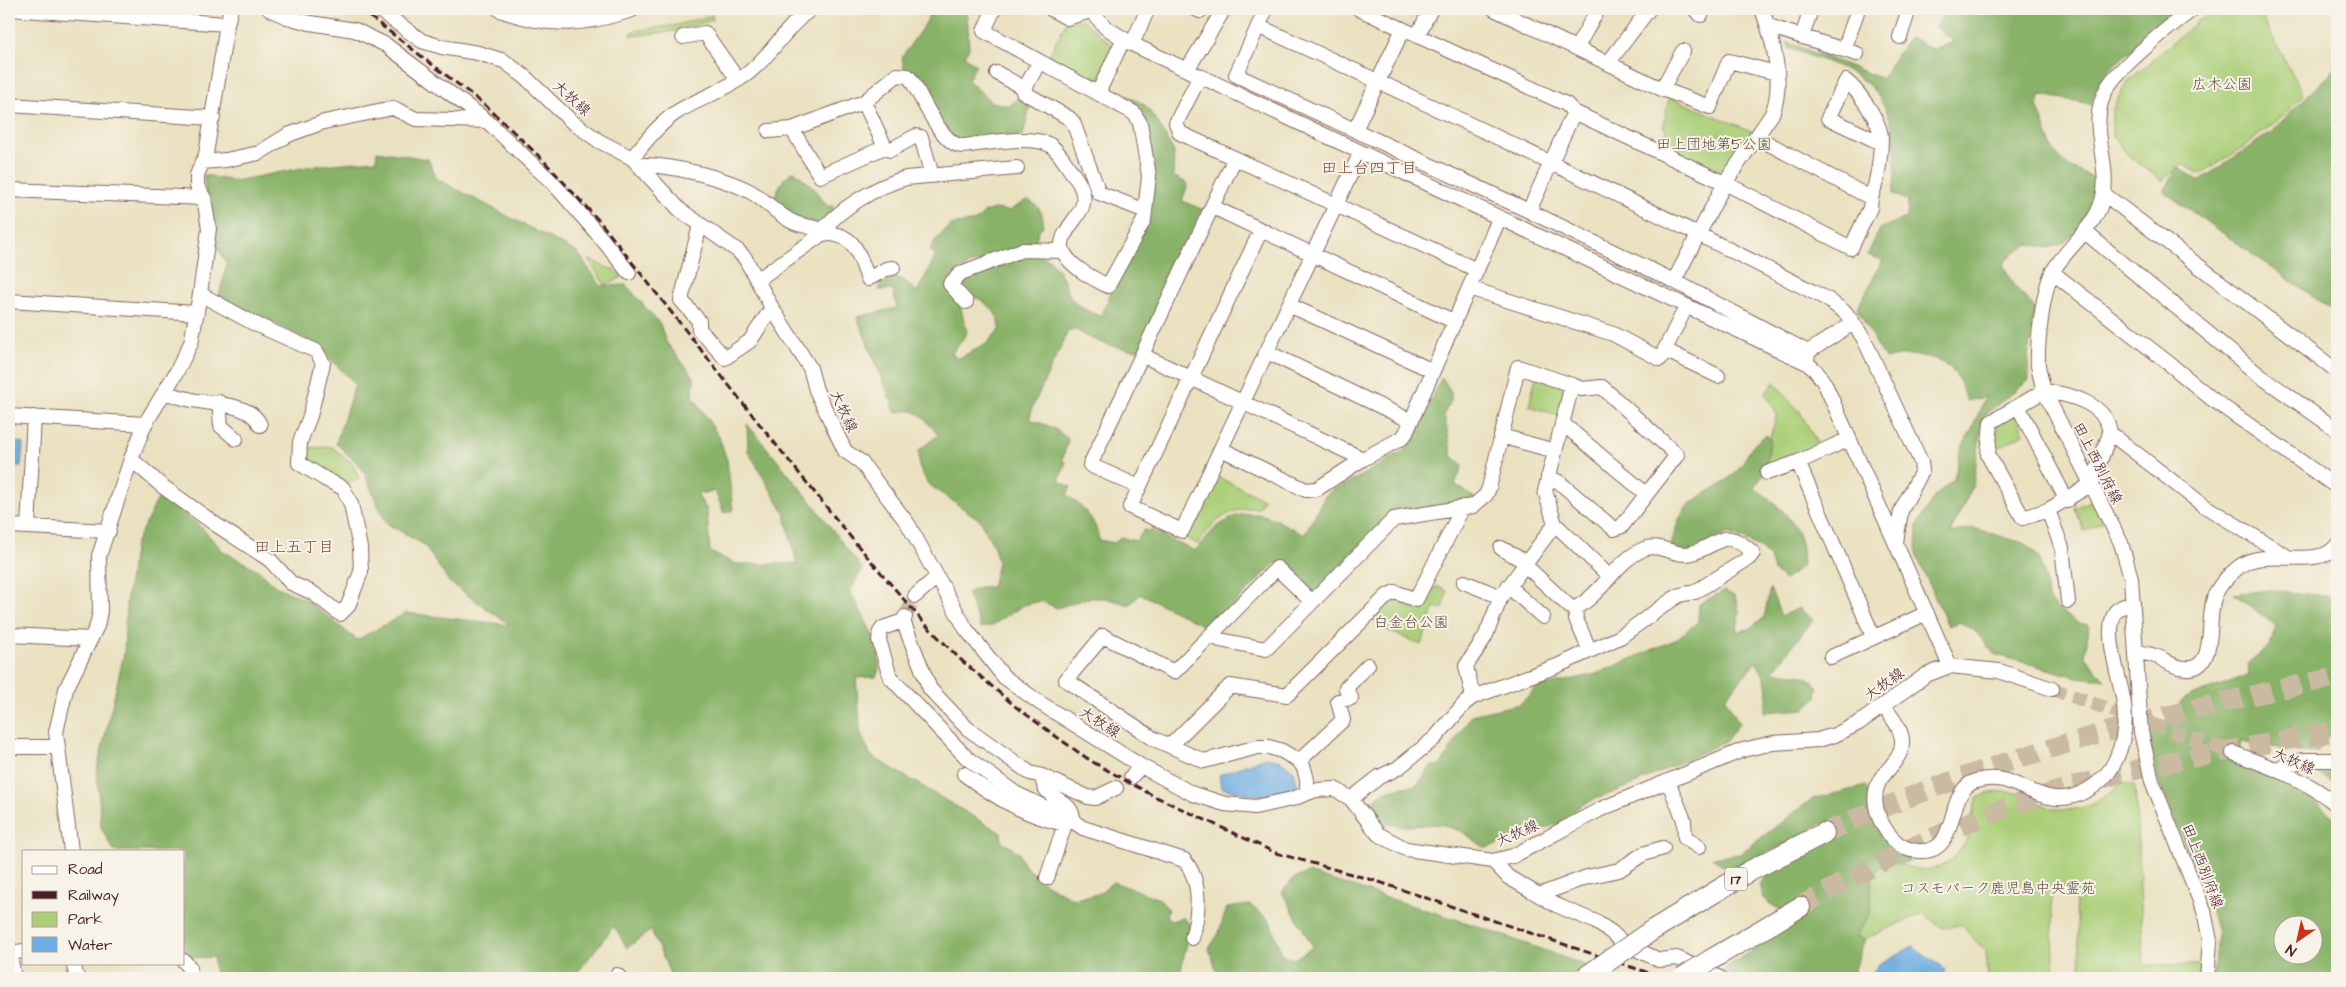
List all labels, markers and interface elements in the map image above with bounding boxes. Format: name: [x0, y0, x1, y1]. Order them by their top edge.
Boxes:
park label: 広木公園: [2192, 74, 2252, 95]
street label: 大牧線: [548, 76, 595, 121]
park label: 田上団地第5公園: [1656, 134, 1772, 155]
district label: 田上台四丁目: [1321, 157, 1417, 179]
street label: 大牧線: [825, 386, 863, 436]
street label: 田上西別府線: [2068, 418, 2127, 508]
district label: 田上五丁目: [254, 536, 334, 558]
park label: 白金台公園: [1373, 612, 1449, 633]
street label: 大牧線: [1860, 663, 1909, 706]
street label: 大牧線: [1075, 702, 1124, 743]
street label: 大牧線: [2269, 743, 2319, 780]
street label: 大牧線: [1492, 815, 1542, 852]
street label: 田上西別府線: [2177, 820, 2228, 912]
legend: [22, 850, 185, 964]
text: Road: [68, 859, 103, 880]
road number: 17: [1725, 868, 1747, 891]
park label: コスモパーク鹿児島中央霊苑: [1901, 878, 2095, 899]
text: Railway: [68, 885, 119, 907]
text: Park: [68, 909, 103, 930]
north arrow: [2274, 914, 2324, 964]
text: Water: [68, 935, 112, 956]
text: N: [2282, 939, 2301, 961]

